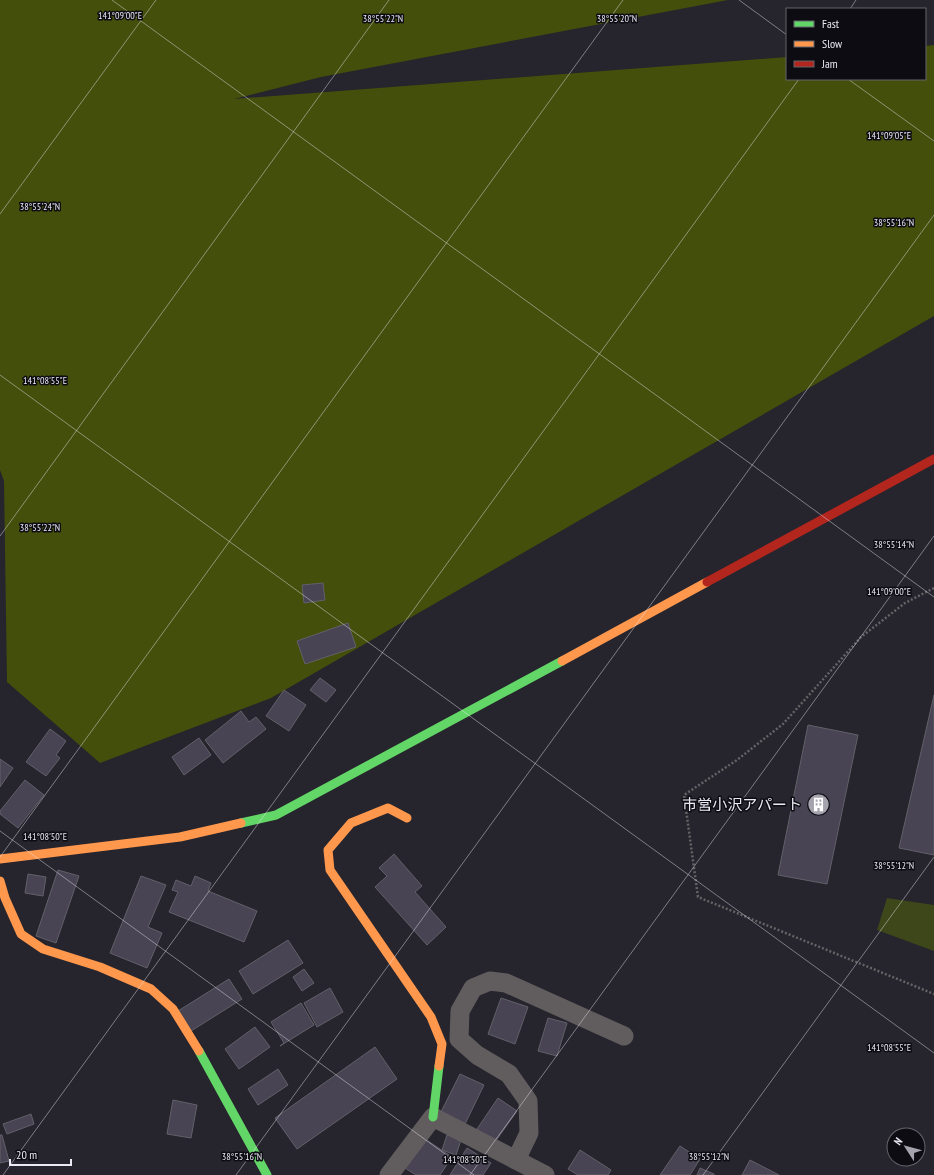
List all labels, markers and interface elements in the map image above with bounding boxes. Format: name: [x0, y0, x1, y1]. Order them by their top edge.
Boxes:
legend: [786, 8, 926, 80]
text: 141°09'00"E: [98, 9, 142, 22]
text: 38°55'22"N: [363, 12, 403, 25]
text: 38°55'20"N: [597, 12, 637, 25]
text: Fast: [822, 16, 840, 31]
text: Slow: [822, 36, 843, 51]
text: Jam: [821, 56, 838, 71]
text: 141°09'05"E: [867, 129, 911, 142]
text: 38°55'24"N: [20, 200, 60, 213]
text: 38°55'16"N: [874, 216, 914, 229]
text: 141°08'55"E: [23, 374, 67, 387]
text: 38°55'22"N: [20, 521, 60, 534]
text: 38°55'14"N: [874, 538, 914, 551]
text: 141°09'00"E: [867, 585, 911, 598]
building icon: 市営小沢アパート: [805, 792, 831, 818]
place label: 市営小沢アパート: [682, 795, 802, 814]
text: 141°08'50"E: [23, 830, 67, 843]
text: 38°55'12"N: [874, 859, 914, 872]
text: 141°08'55"E: [867, 1041, 911, 1054]
north arrow: [886, 1127, 926, 1167]
text: N: [890, 1135, 905, 1148]
scale bar: [10, 1141, 71, 1167]
text: 20 m: [16, 1147, 37, 1162]
text: 38°55'16"N: [222, 1150, 262, 1163]
text: 38°55'12"N: [689, 1150, 729, 1163]
text: 141°08'50"E: [443, 1153, 487, 1166]

